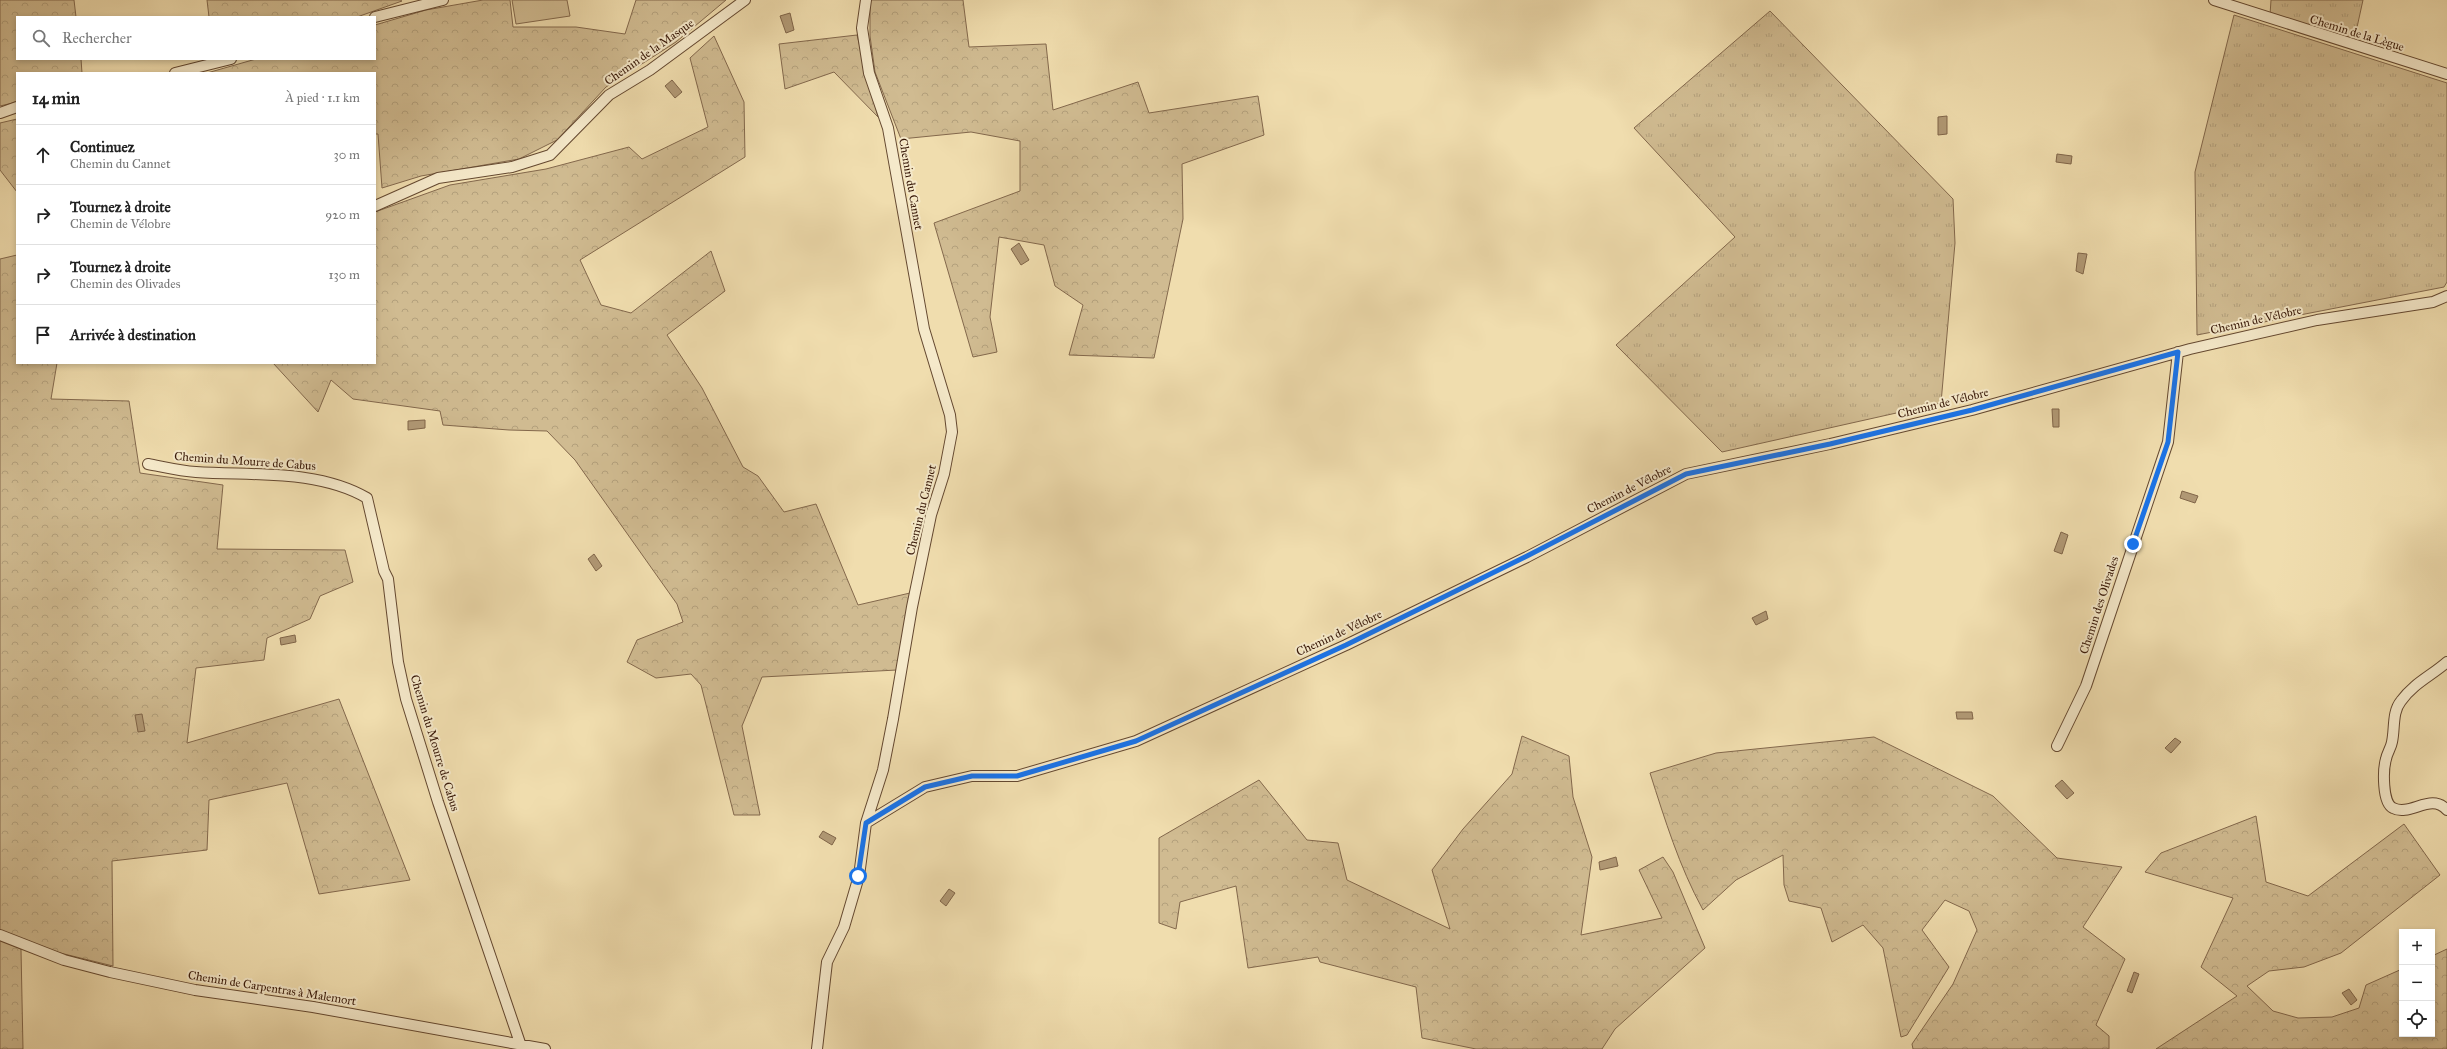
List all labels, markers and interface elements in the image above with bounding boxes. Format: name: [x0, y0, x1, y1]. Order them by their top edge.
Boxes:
street label: Chemin de la Lègue: [2308, 12, 2406, 55]
search box: [16, 16, 376, 60]
street label: Chemin de la Masque: [602, 16, 697, 89]
icon: search: [30, 27, 52, 49]
text: Rechercher: [62, 29, 132, 47]
text: 14 min: [32, 88, 80, 109]
text: À pied · 1.1 km: [285, 90, 360, 106]
street label: Chemin du Cannet: [896, 137, 926, 232]
text: Continuez: [70, 138, 135, 156]
icon: ahead: [32, 144, 54, 166]
text: 30 m: [334, 147, 360, 163]
text: Chemin du Cannet: [70, 156, 170, 172]
text: Tournez à droite: [70, 198, 171, 216]
icon: right: [32, 204, 54, 226]
text: 920 m: [325, 207, 360, 223]
text: Chemin de Vélobre: [70, 216, 171, 232]
text: Tournez à droite: [70, 258, 171, 276]
icon: right: [32, 264, 54, 286]
text: 130 m: [328, 267, 360, 283]
text: Chemin des Olivades: [70, 276, 181, 292]
street label: Chemin de Vélobre: [2209, 303, 2303, 337]
icon: arrive: [32, 324, 54, 346]
text: Arrivée à destination: [70, 326, 196, 344]
street label: Chemin de Vélobre: [1896, 385, 1990, 421]
street label: Chemin du Mourre de Cabus: [174, 449, 316, 473]
street label: Chemin de Vélobre: [1584, 462, 1674, 516]
street label: Chemin du Cannet: [903, 463, 939, 557]
route end: [2124, 535, 2142, 553]
street label: Chemin des Olivades: [2077, 554, 2121, 656]
street label: Chemin de Vélobre: [1294, 607, 1384, 659]
street label: Chemin du Mourre de Cabus: [408, 673, 462, 813]
route start: [849, 867, 867, 885]
map controls: [2399, 929, 2435, 1037]
button: +: [2399, 929, 2435, 965]
button: −: [2399, 965, 2435, 1001]
street label: Chemin de Carpentras à Malemort: [187, 968, 358, 1008]
button: locate: [2399, 1001, 2435, 1037]

